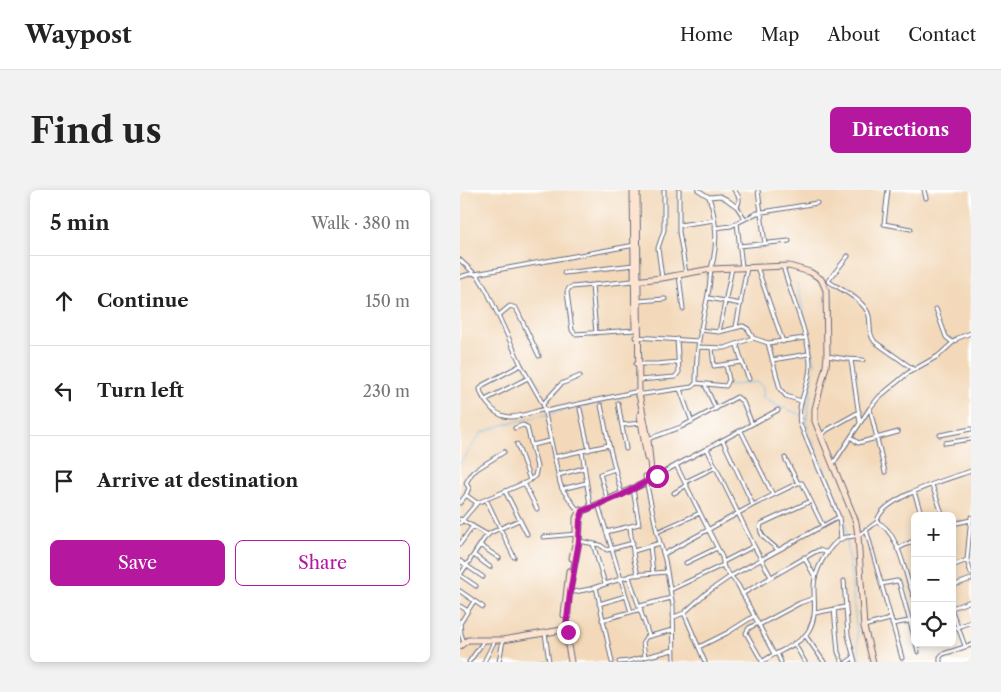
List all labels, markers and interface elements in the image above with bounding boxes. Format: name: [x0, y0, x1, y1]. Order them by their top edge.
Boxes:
text: Waypost: [25, 20, 132, 49]
text: Home: [680, 24, 733, 46]
text: Map: [761, 24, 799, 46]
text: About: [827, 24, 880, 46]
text: Contact: [908, 24, 976, 46]
button: Directions: [830, 107, 971, 153]
text: Find us: [30, 109, 162, 152]
text: 5 min: [50, 210, 110, 235]
text: Walk · 380 m: [311, 213, 410, 233]
icon: ahead: [50, 287, 78, 315]
text: Continue: [97, 289, 189, 312]
text: 150 m: [365, 291, 410, 311]
icon: left: [50, 377, 78, 405]
text: Turn left: [97, 379, 184, 402]
text: 230 m: [363, 381, 410, 401]
route start: [646, 465, 669, 488]
icon: arrive: [50, 467, 78, 495]
text: Arrive at destination: [97, 469, 298, 492]
map controls: [911, 512, 956, 647]
button: +: [911, 512, 956, 557]
button: Save: [50, 540, 225, 586]
button: Share: [235, 540, 410, 586]
button: −: [911, 557, 956, 602]
button: locate: [911, 602, 956, 647]
route end: [557, 621, 580, 644]

